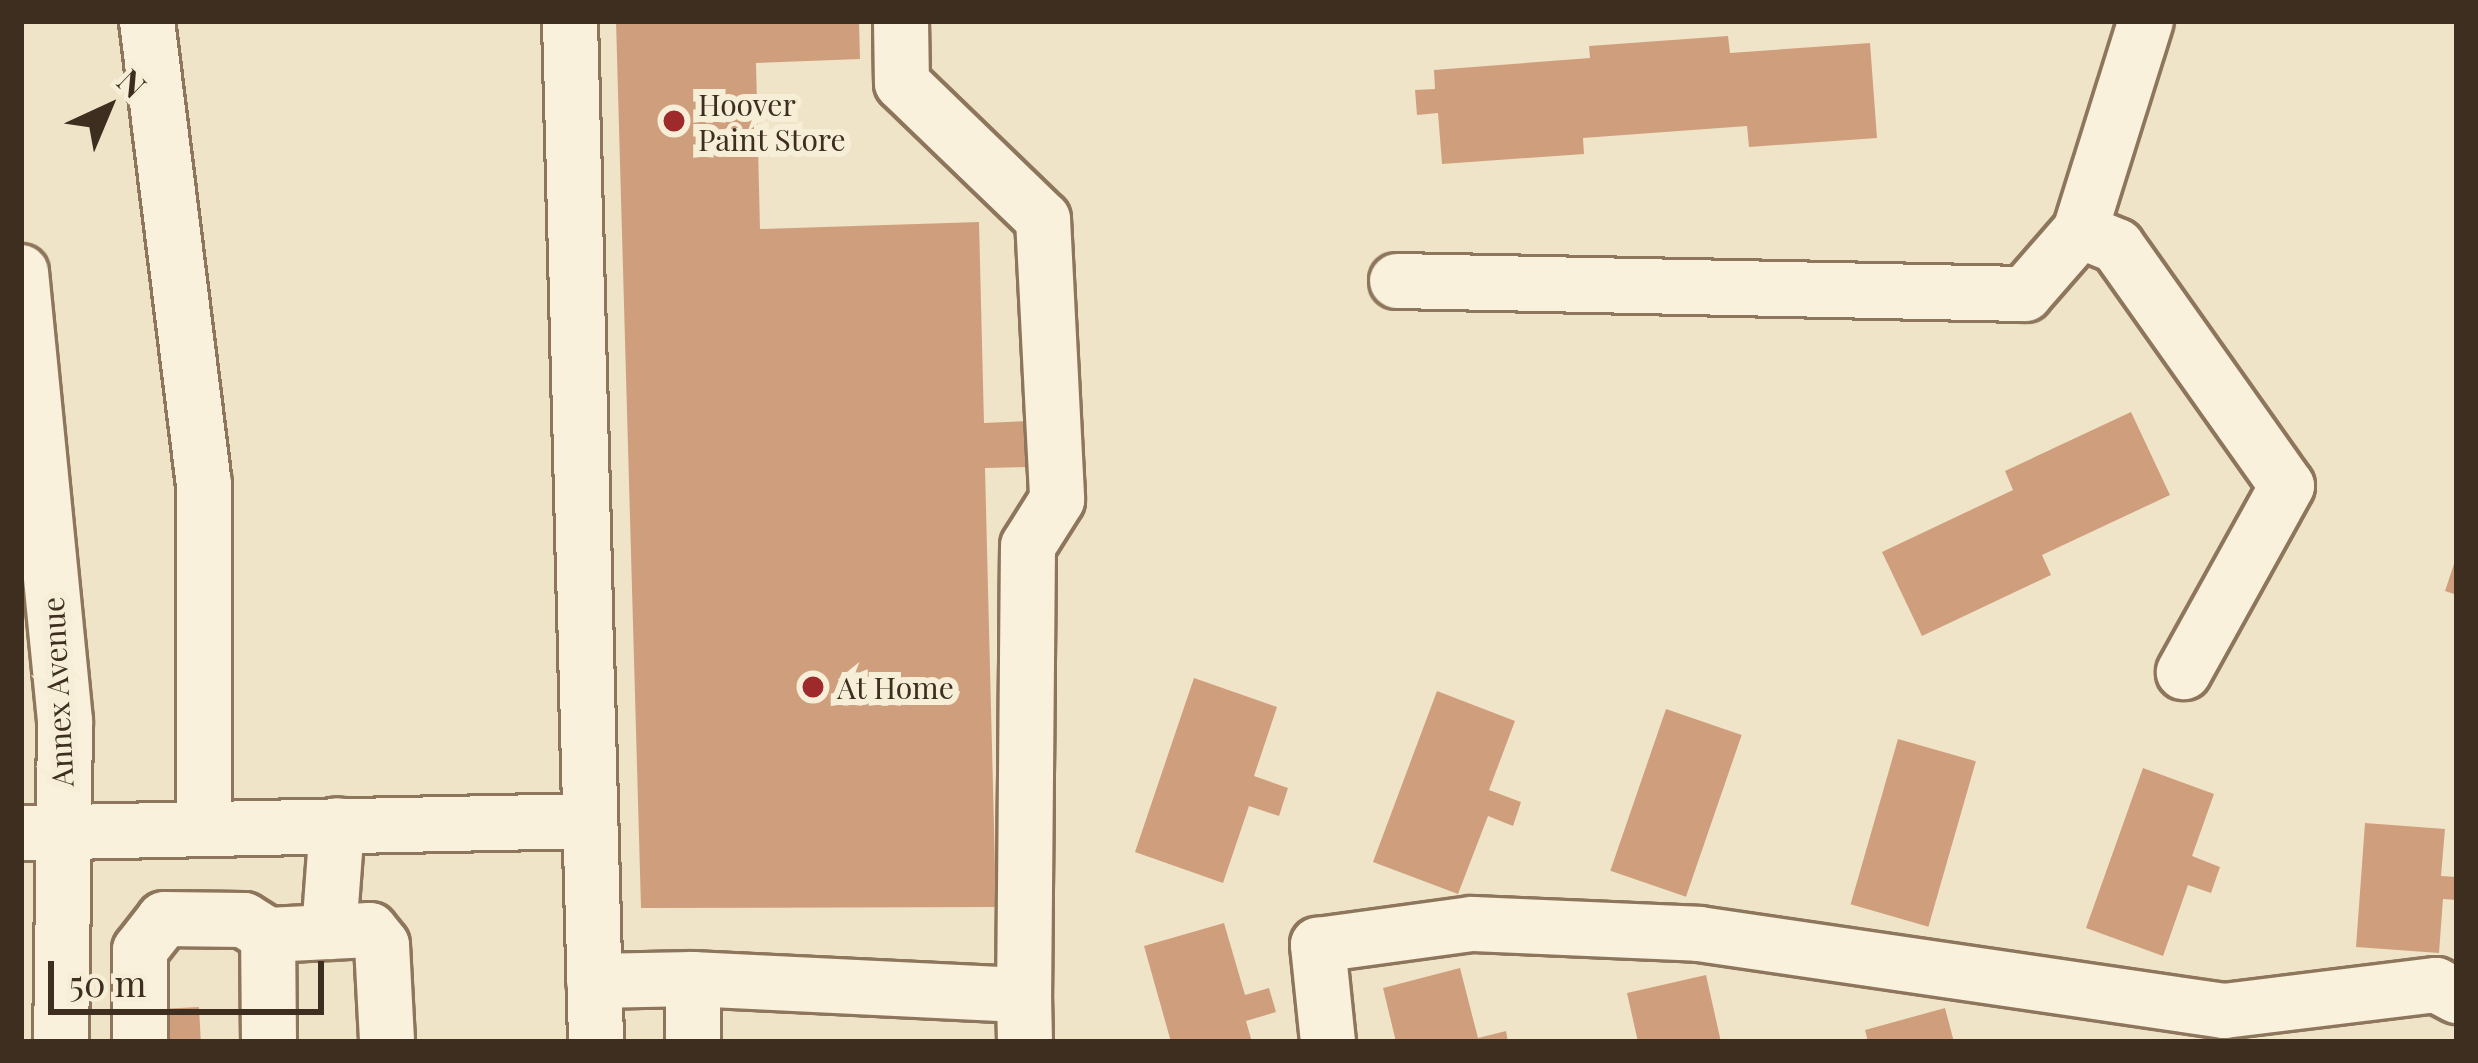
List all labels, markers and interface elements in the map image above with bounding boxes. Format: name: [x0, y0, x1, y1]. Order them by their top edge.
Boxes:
north arrow: [48, 48, 168, 168]
text: N: [109, 58, 157, 106]
place label: Hoover Paint Store: [698, 86, 846, 156]
marker: Hoover Paint Store: [661, 108, 687, 134]
street label: Annex Avenue: [34, 595, 80, 789]
place label: At Home: [837, 669, 954, 705]
marker: At Home: [800, 674, 826, 700]
scale bar: [54, 937, 330, 1011]
text: 50 m: [69, 958, 146, 1006]

